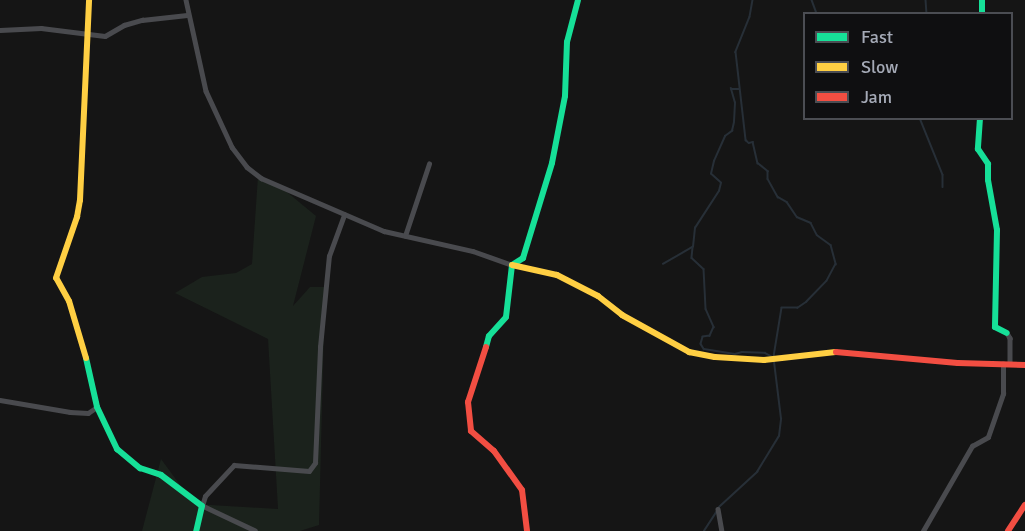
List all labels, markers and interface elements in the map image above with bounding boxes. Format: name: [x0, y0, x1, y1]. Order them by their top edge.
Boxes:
legend: [803, 12, 1013, 120]
text: Fast: [861, 26, 893, 48]
text: Slow: [861, 56, 898, 78]
text: Jam: [861, 86, 892, 108]

